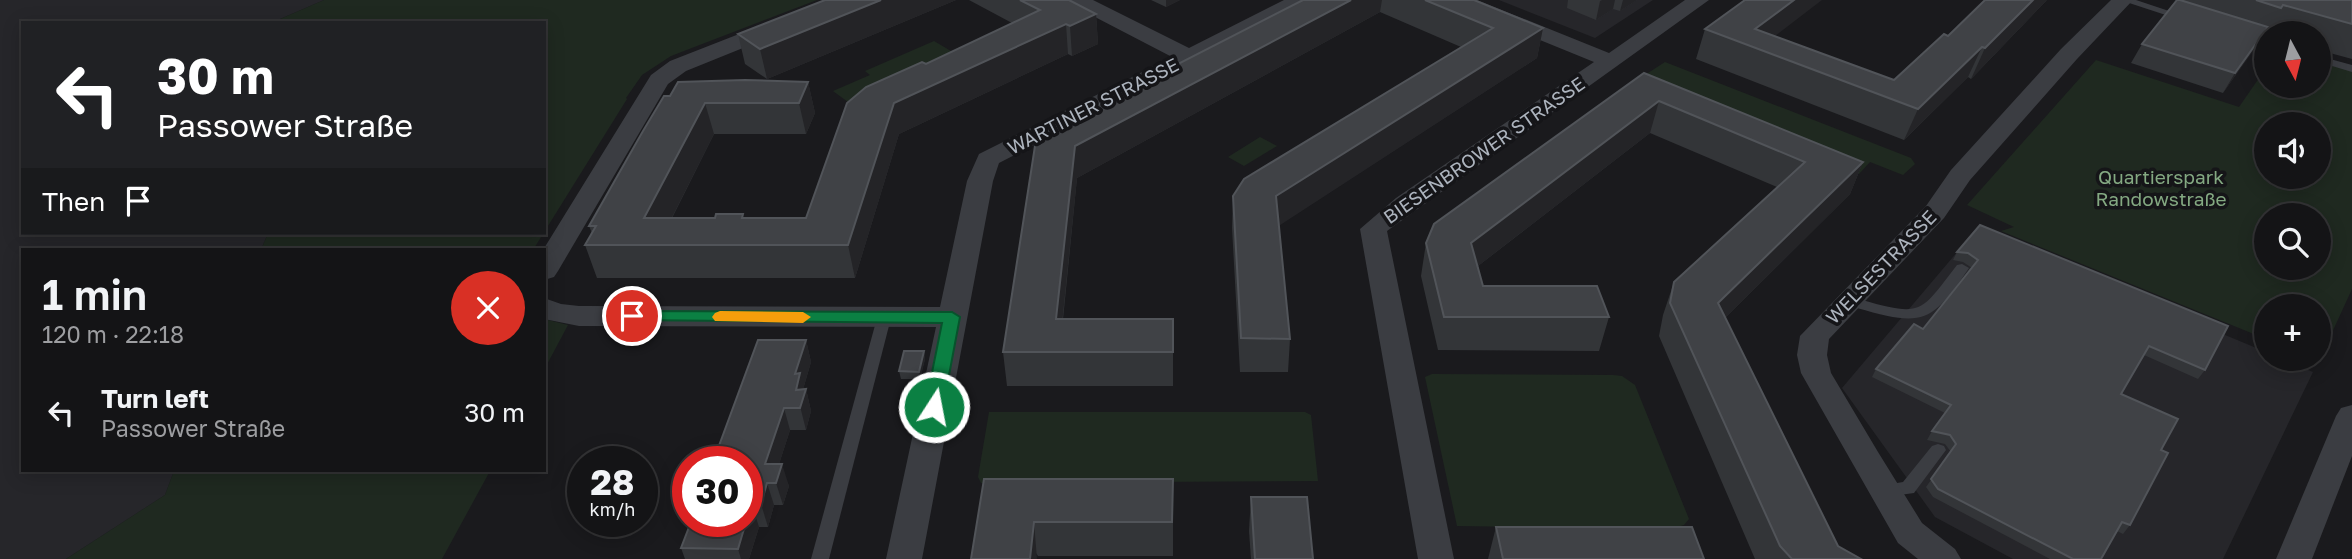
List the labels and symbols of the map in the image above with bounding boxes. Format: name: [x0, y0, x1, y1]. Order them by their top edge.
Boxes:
north arrow: [2254, 21, 2331, 98]
street label: WARTINER STRASSE: [1003, 52, 1182, 159]
street label: BIESENBROWER STRASSE: [1379, 71, 1589, 228]
park label: Quartierspark Randowstraße: [2095, 165, 2227, 210]
street label: WELSESTRASSE: [1821, 205, 1941, 328]
pin: [602, 286, 662, 346]
position arrow: [897, 370, 971, 444]
speed limit sign: 30: [672, 446, 763, 537]

